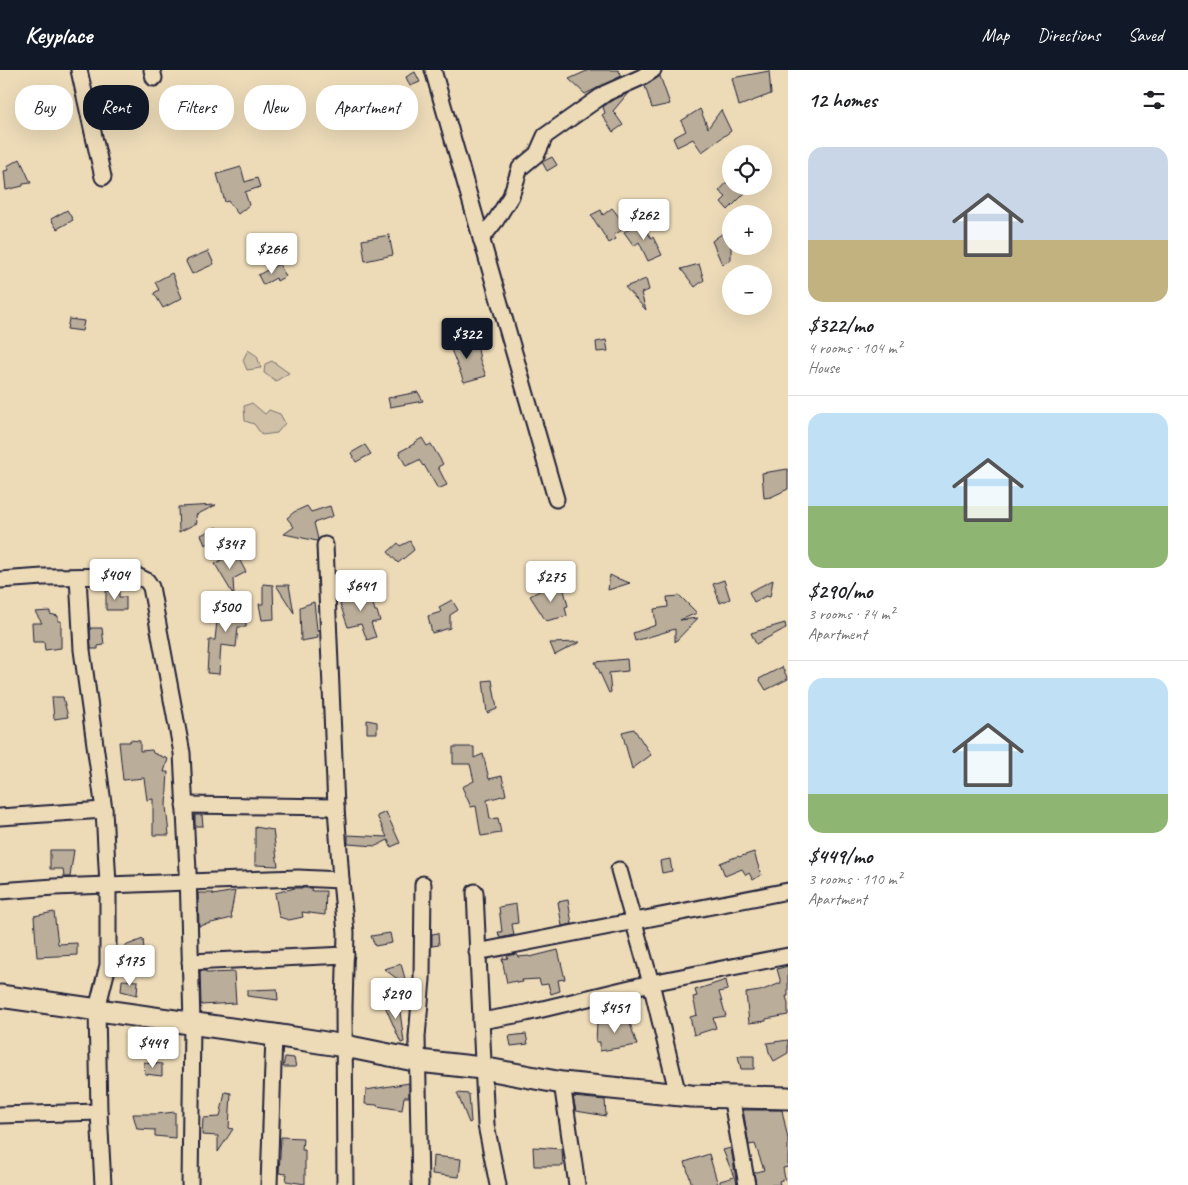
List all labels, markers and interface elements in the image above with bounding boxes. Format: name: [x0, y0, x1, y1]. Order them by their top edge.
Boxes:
text: Keyplace: [25, 20, 92, 50]
text: Map: [982, 24, 1009, 46]
text: Directions: [1037, 24, 1100, 46]
text: Saved: [1128, 24, 1163, 46]
chip: Buy: [15, 85, 73, 130]
chip: Rent: [83, 85, 149, 130]
chip: Filters: [159, 85, 234, 130]
chip: New: [244, 85, 306, 130]
chip: Apartment: [316, 85, 418, 130]
icon: filters: [1140, 86, 1168, 114]
text: 12 homes: [808, 87, 877, 113]
map controls: [722, 145, 772, 315]
button: locate: [722, 145, 772, 195]
icon: home: [943, 180, 1033, 270]
pin: $262: [614, 198, 674, 241]
text: $262: [629, 205, 659, 225]
button: +: [722, 205, 772, 255]
pin: $266: [242, 232, 302, 275]
text: $266: [257, 239, 287, 259]
button: −: [722, 265, 772, 315]
text: $322/mo: [808, 312, 873, 338]
pin: $322: [437, 318, 497, 360]
text: $322: [453, 324, 481, 344]
text: 4 rooms · 104 m²: [808, 338, 902, 358]
text: House: [808, 358, 839, 378]
icon: home: [943, 445, 1033, 535]
pin: $347: [200, 528, 260, 570]
text: $347: [216, 534, 244, 554]
pin: $404: [85, 558, 145, 601]
pin: $275: [521, 560, 581, 603]
text: $404: [101, 565, 129, 585]
text: $275: [537, 567, 565, 587]
pin: $641: [331, 570, 391, 612]
text: $641: [346, 576, 376, 596]
text: $290/mo: [808, 578, 872, 604]
pin: $500: [196, 590, 256, 633]
text: $500: [212, 597, 240, 617]
text: 3 rooms · 74 m²: [808, 604, 894, 624]
text: Apartment: [808, 624, 867, 644]
icon: home: [943, 710, 1033, 800]
text: $449/mo: [808, 843, 872, 869]
text: 3 rooms · 110 m²: [808, 869, 902, 889]
text: Apartment: [808, 889, 867, 909]
pin: $175: [100, 944, 160, 987]
text: $175: [116, 951, 144, 971]
pin: $290: [366, 978, 426, 1020]
text: $290: [382, 984, 410, 1004]
pin: $451: [585, 992, 645, 1034]
text: $451: [601, 998, 629, 1018]
pin: $449: [123, 1026, 183, 1069]
text: $449: [139, 1033, 167, 1053]

